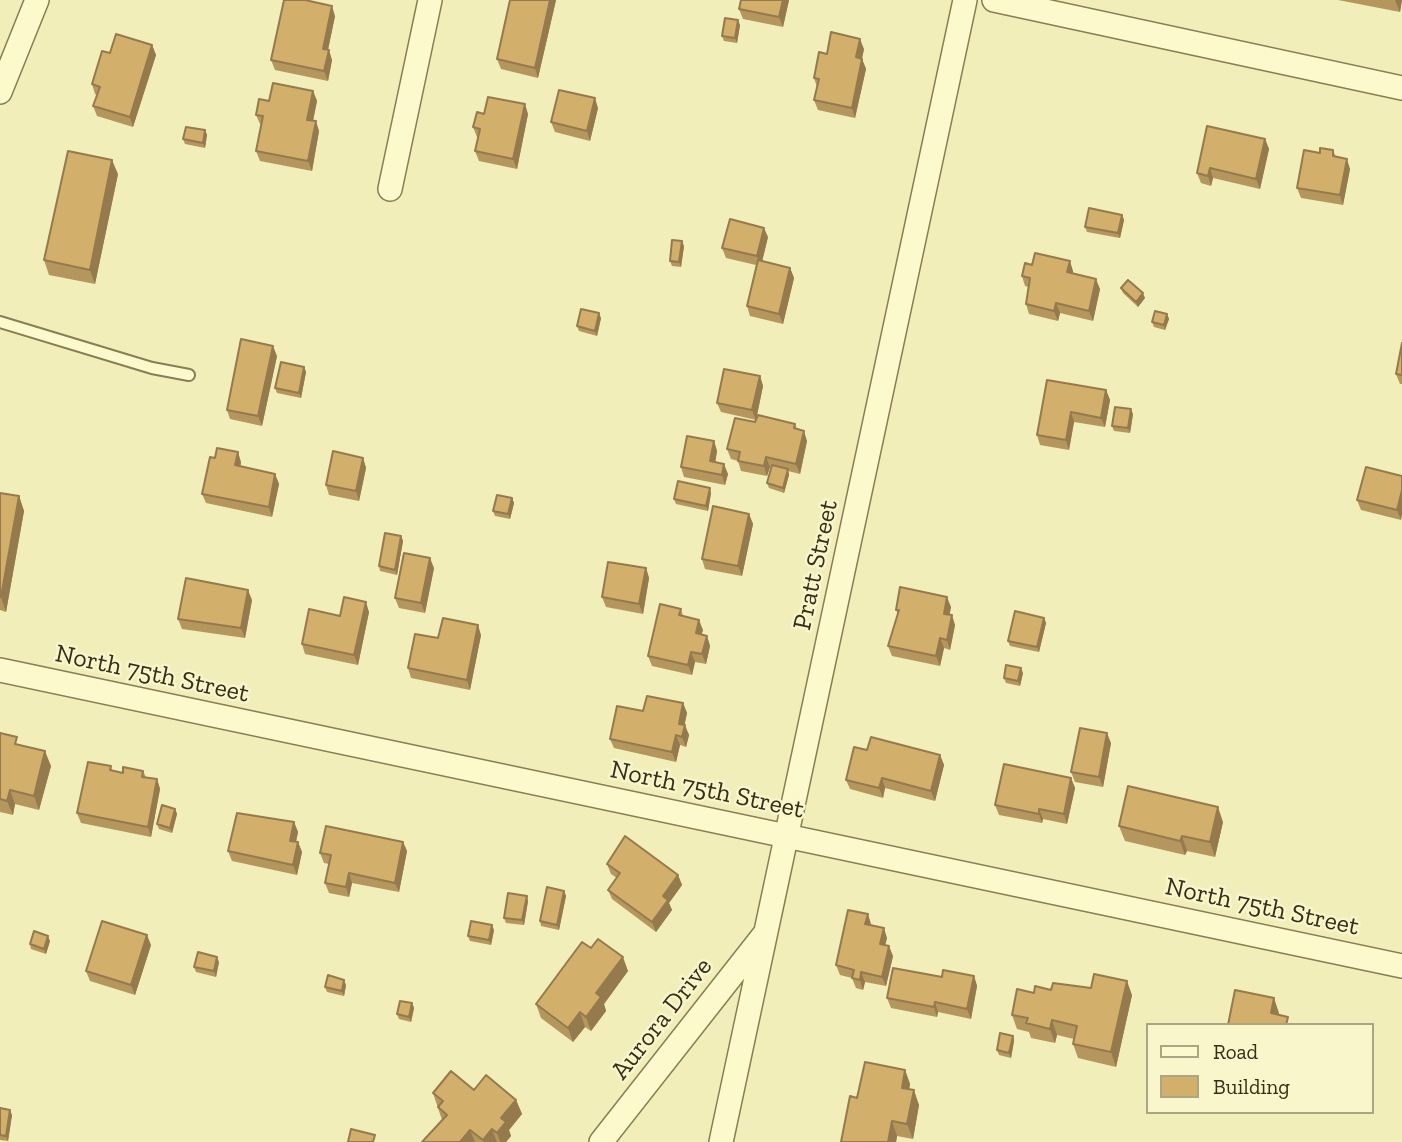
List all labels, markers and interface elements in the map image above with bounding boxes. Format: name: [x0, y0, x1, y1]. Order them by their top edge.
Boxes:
street label: Pratt Street: [787, 497, 845, 633]
street label: North 75th Street: [52, 638, 252, 710]
street label: North 75th Street: [607, 754, 807, 826]
street label: North 75th Street: [1162, 871, 1362, 943]
street label: Aurora Drive: [605, 952, 719, 1086]
legend: [1146, 1023, 1374, 1114]
text: Road: [1213, 1039, 1258, 1064]
text: Building: [1213, 1074, 1290, 1099]

